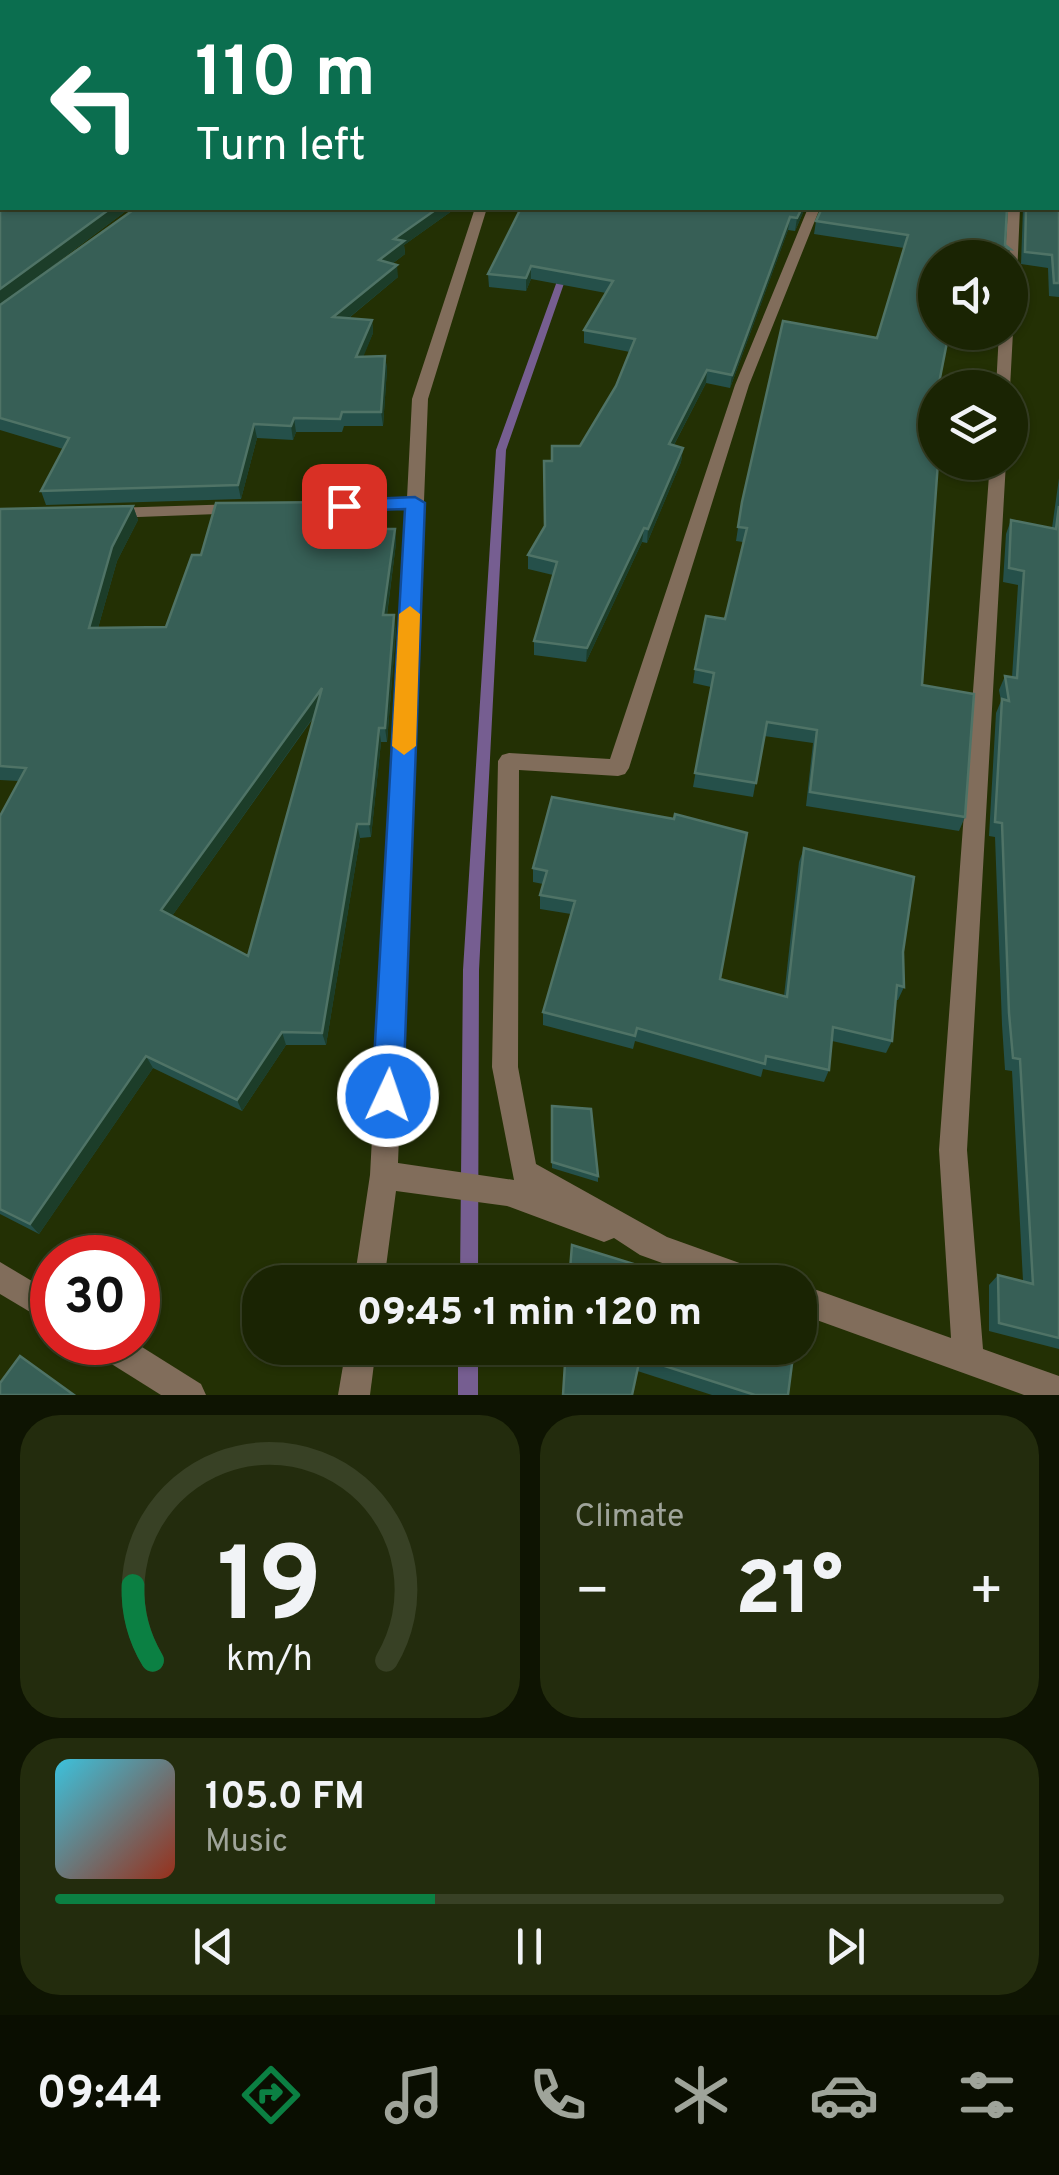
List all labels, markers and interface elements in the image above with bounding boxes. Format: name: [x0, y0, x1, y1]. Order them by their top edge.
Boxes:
text: 110 m: [195, 32, 376, 121]
icon: left: [30, 40, 160, 170]
text: Turn left: [195, 119, 366, 176]
map controls: [918, 240, 1028, 480]
button: sound: [918, 240, 1028, 350]
button: layers: [918, 370, 1028, 480]
pin: [302, 464, 387, 549]
icon: arrive: [317, 479, 372, 534]
position arrow: [336, 1044, 440, 1148]
speed limit sign: 30: [30, 1235, 160, 1365]
text: 09:45 · 1 min · 120 m: [357, 1290, 702, 1339]
text: Climate: [575, 1498, 684, 1538]
text: 19: [217, 1526, 323, 1658]
text: 21°: [735, 1546, 843, 1641]
text: −: [575, 1559, 610, 1629]
text: +: [969, 1559, 1004, 1629]
text: km/h: [226, 1638, 313, 1684]
text: 105.0 FM: [205, 1774, 365, 1823]
text: Music: [205, 1823, 288, 1863]
icon: previous: [186, 1919, 241, 1974]
icon: pause: [502, 1919, 557, 1974]
icon: next: [818, 1919, 873, 1974]
icon: directions: [236, 2060, 306, 2130]
icon: music: [379, 2060, 449, 2130]
icon: phone: [523, 2060, 593, 2130]
icon: climate: [666, 2060, 736, 2130]
icon: car: [809, 2060, 879, 2130]
icon: filters: [952, 2060, 1022, 2130]
text: 09:44: [37, 2067, 163, 2124]

